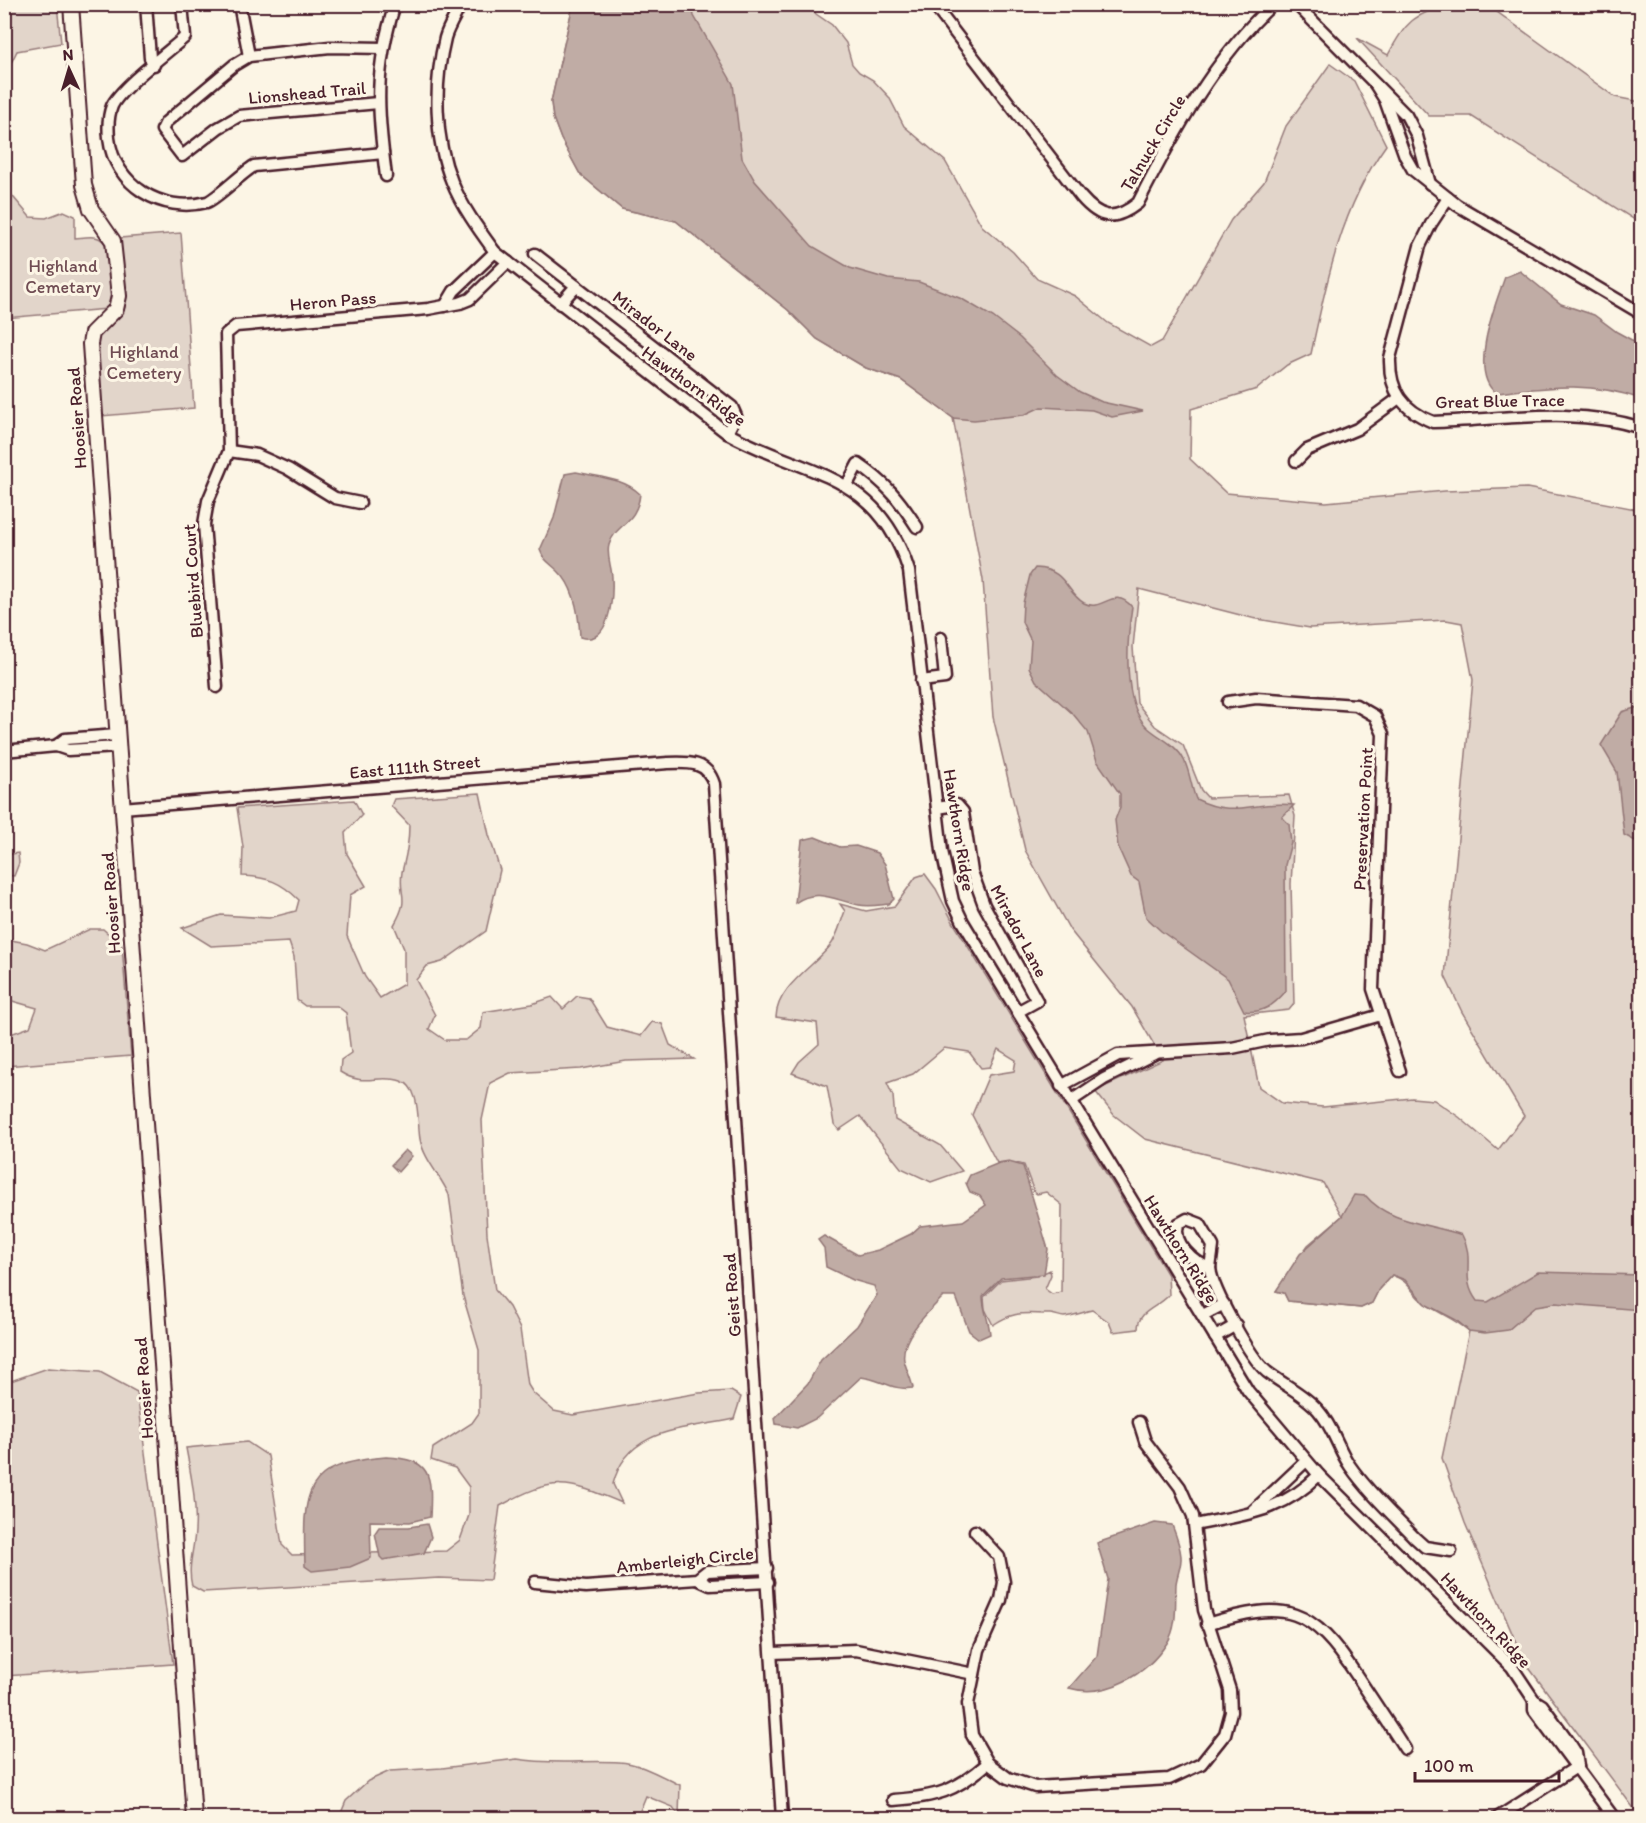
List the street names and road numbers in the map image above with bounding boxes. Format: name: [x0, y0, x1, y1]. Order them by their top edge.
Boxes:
street label: Lionshead Trail: [247, 77, 367, 109]
street label: Talnuck Circle: [1115, 91, 1191, 195]
street label: Heron Pass: [289, 286, 377, 316]
street label: Mirador Lane: [608, 286, 702, 366]
street label: Hawthorn Ridge: [638, 341, 750, 431]
street label: Hoosier Road: [62, 366, 92, 470]
street label: Great Blue Trace: [1435, 389, 1565, 413]
street label: Bluebird Court: [178, 523, 208, 639]
street label: Preservation Point: [1348, 747, 1378, 891]
street label: East 111th Street: [349, 750, 482, 784]
street label: Hawthorn Ridge: [938, 767, 980, 893]
street label: Hoosier Road: [96, 851, 126, 955]
street label: Mirador Lane: [985, 881, 1053, 981]
street label: Hawthorn Ridge: [1139, 1191, 1223, 1307]
street label: Geist Road: [718, 1252, 746, 1338]
street label: Hoosier Road: [129, 1336, 159, 1440]
street label: Amberleigh Circle: [615, 1542, 755, 1578]
street label: Hawthorn Ridge: [1436, 1567, 1536, 1673]

